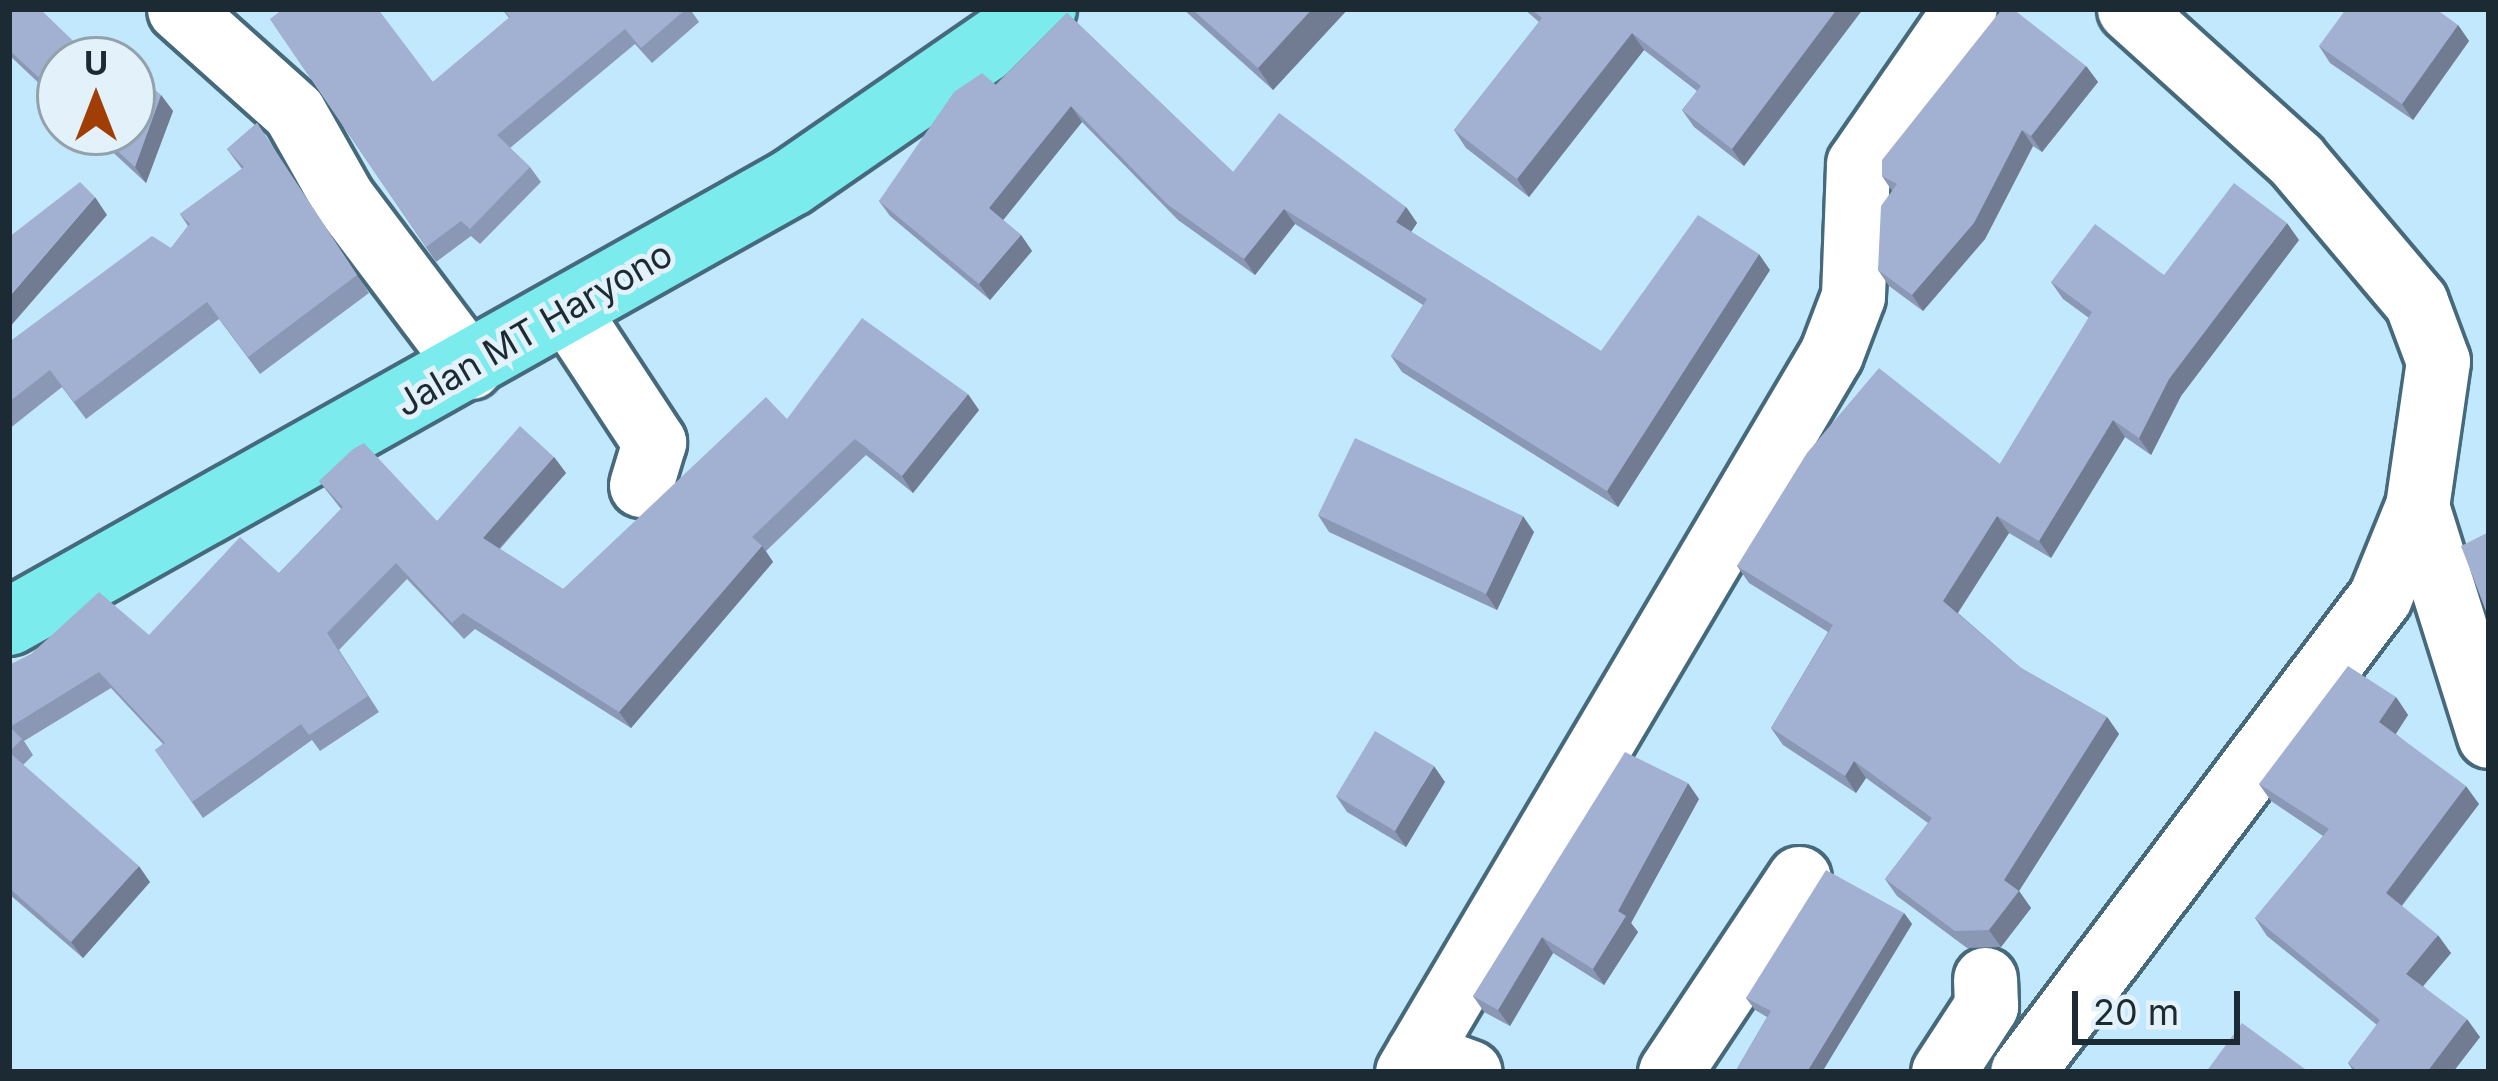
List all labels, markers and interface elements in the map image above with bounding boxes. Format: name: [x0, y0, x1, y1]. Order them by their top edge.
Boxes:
north arrow: [36, 36, 156, 156]
text: U: [84, 43, 108, 83]
street label: Jalan MT Haryono: [388, 232, 680, 426]
scale bar: [2078, 967, 2246, 1041]
text: 20 m: [2093, 990, 2179, 1034]

